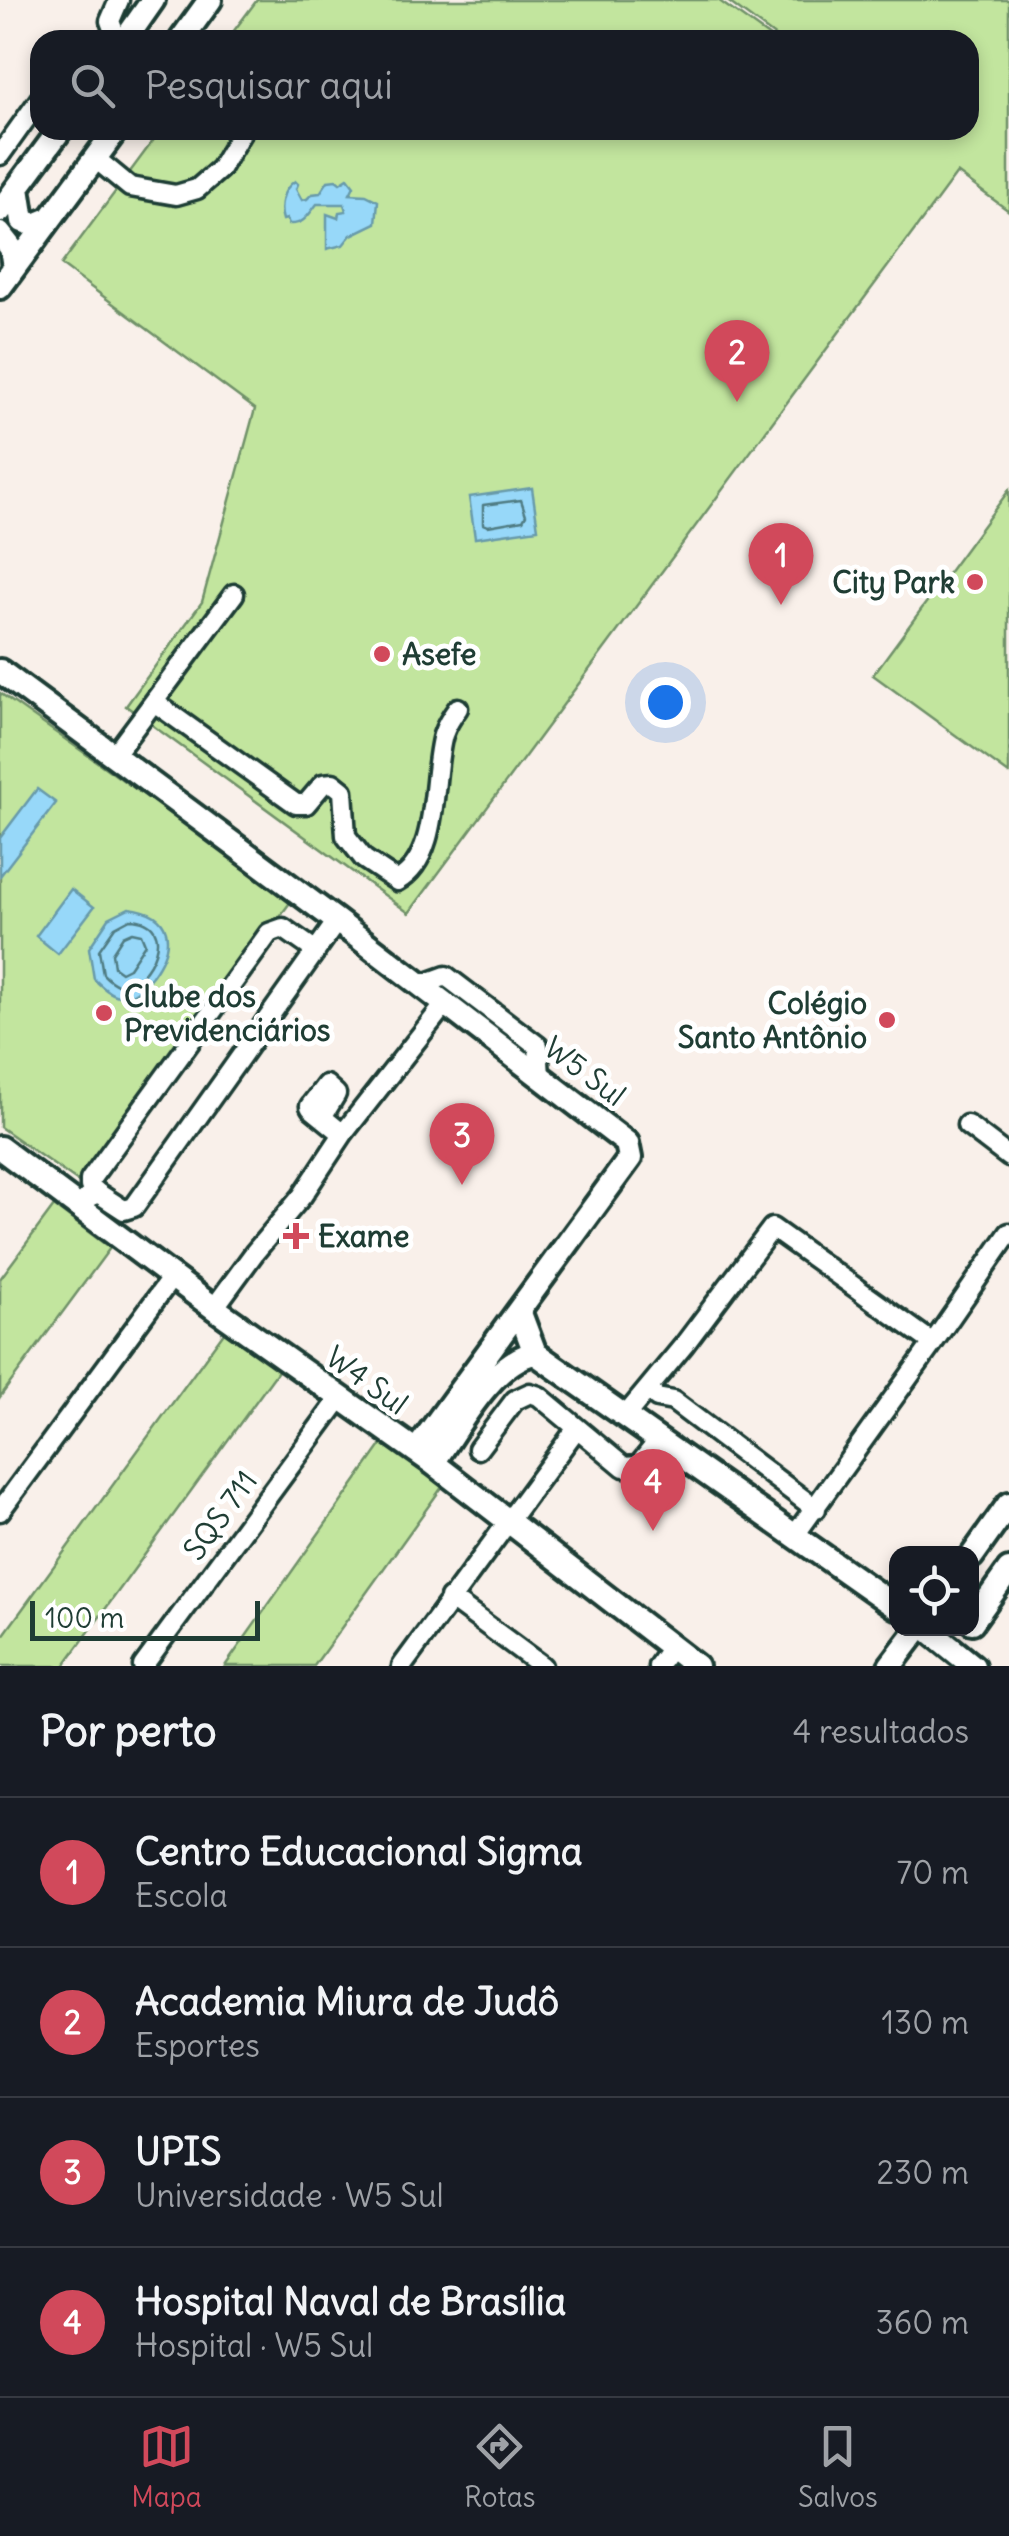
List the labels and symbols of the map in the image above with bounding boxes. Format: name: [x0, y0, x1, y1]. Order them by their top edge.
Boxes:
pin: 2: [704, 320, 770, 402]
pin: 1: [748, 522, 814, 605]
place label: City Park: [832, 563, 955, 601]
marker: City Park: [964, 571, 986, 593]
place label: Asefe: [402, 635, 476, 673]
marker: Asefe: [371, 643, 393, 665]
your location: [640, 677, 691, 728]
place label: Clube dos Previdenciários: [124, 977, 330, 1049]
place label: Colégio Santo Antônio: [678, 984, 867, 1056]
marker: Clube dos Previdenciários: [93, 1002, 115, 1024]
marker: Colégio Santo Antônio: [876, 1009, 898, 1031]
street label: W5 Sul: [537, 1028, 633, 1114]
pin: 3: [430, 1102, 494, 1185]
place label: Exame: [318, 1217, 409, 1255]
marker: Exame: [283, 1223, 309, 1249]
street label: W4 Sul: [318, 1337, 416, 1423]
pin: 4: [620, 1448, 686, 1531]
street label: SQS 711: [175, 1463, 265, 1567]
scale bar: [30, 1596, 260, 1640]

